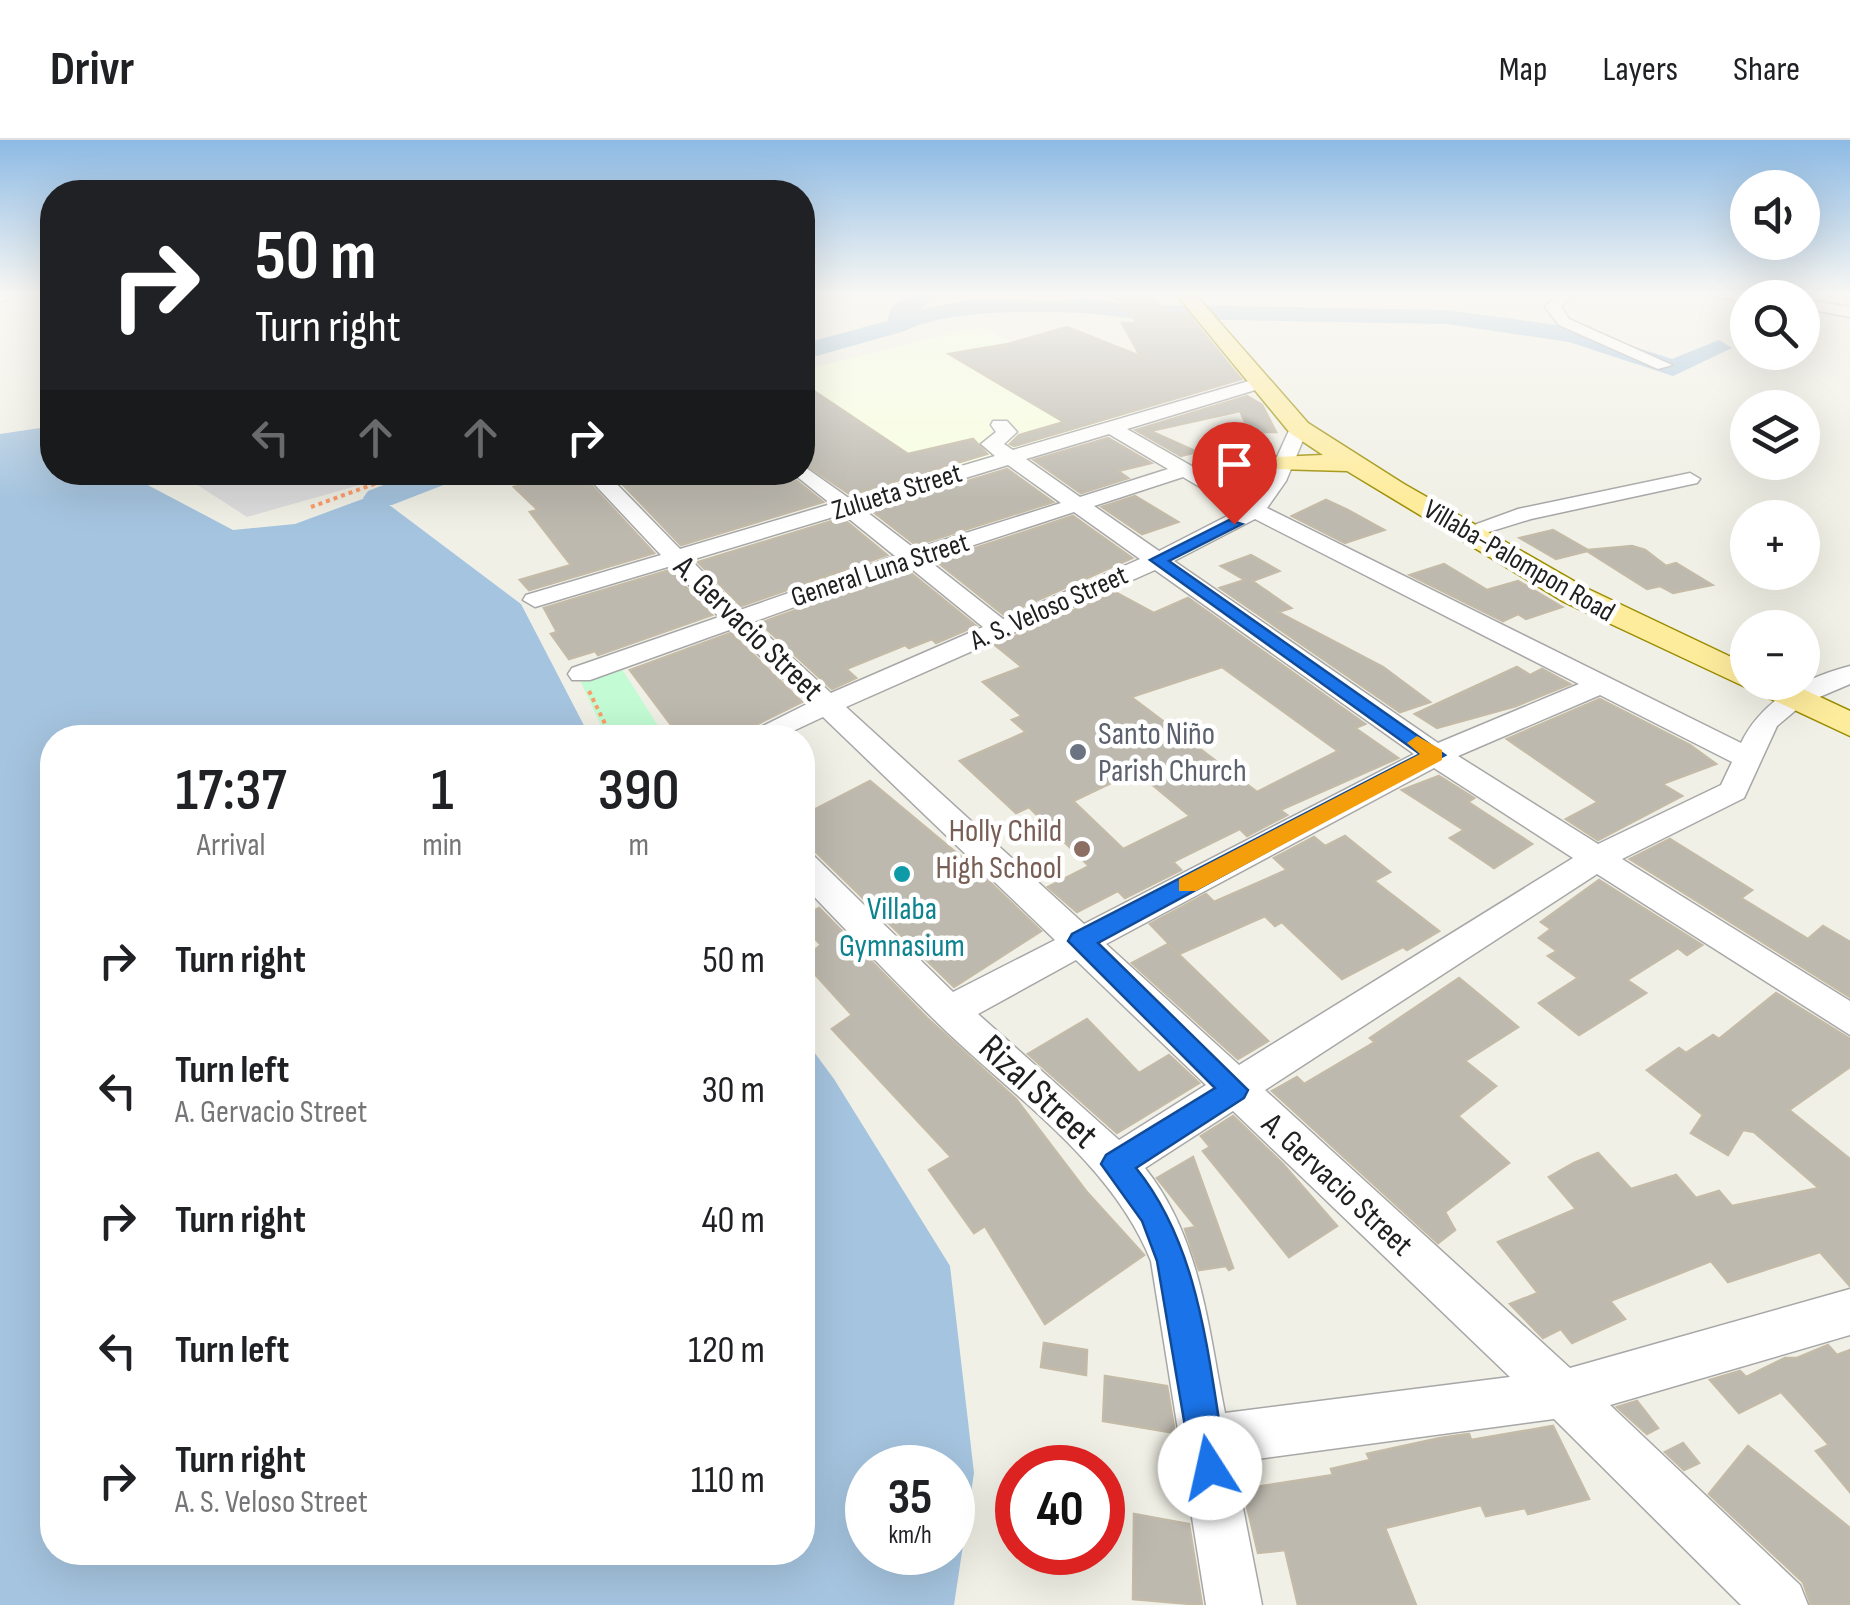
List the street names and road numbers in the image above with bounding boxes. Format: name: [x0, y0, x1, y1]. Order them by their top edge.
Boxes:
street label: Zulueta Street: [828, 457, 966, 527]
street label: Villaba-Palompon Road: [1418, 493, 1620, 629]
street label: General Luna Street: [787, 526, 973, 614]
street label: A. Gervacio Street: [665, 547, 831, 710]
street label: A. S. Veloso Street: [964, 559, 1133, 658]
street label: Rizal Street: [969, 1026, 1107, 1158]
street label: A. Gervacio Street: [1253, 1104, 1421, 1265]

